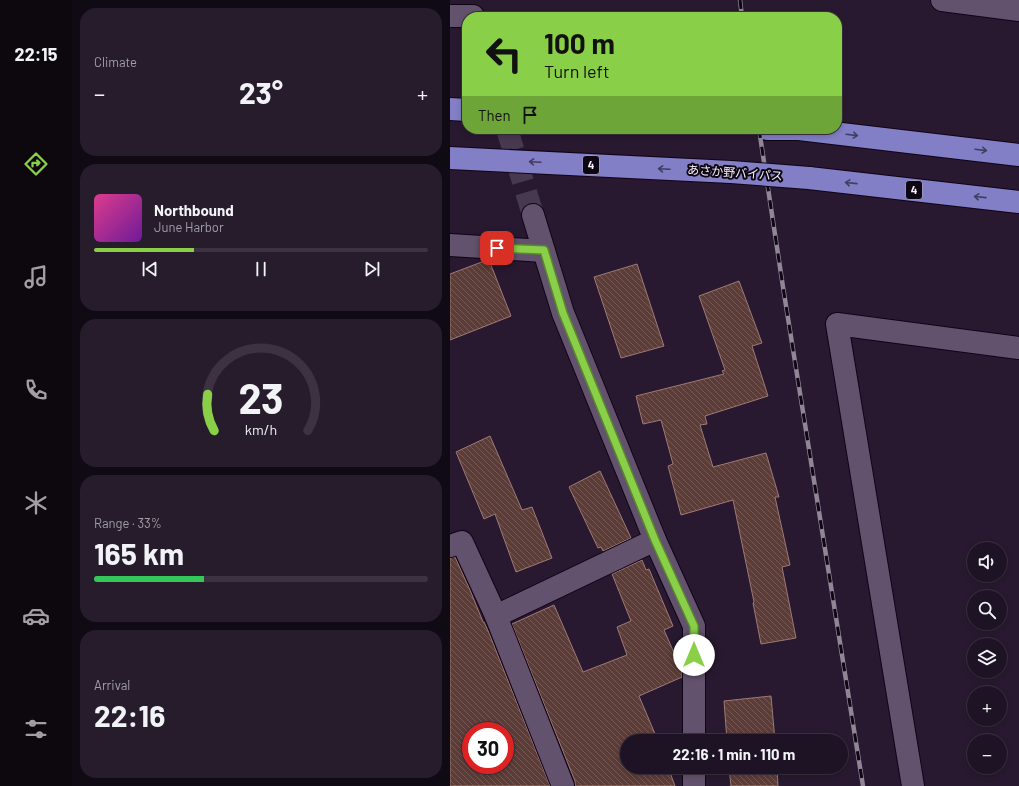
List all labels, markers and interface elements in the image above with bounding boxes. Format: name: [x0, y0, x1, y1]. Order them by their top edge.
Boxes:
text: 100 m: [544, 26, 615, 60]
icon: left: [478, 28, 530, 80]
text: 22:15: [15, 43, 57, 65]
text: Climate: [94, 54, 137, 70]
text: Turn left: [544, 60, 610, 82]
text: 23°: [239, 74, 283, 110]
text: −: [94, 80, 105, 106]
text: +: [417, 80, 428, 106]
icon: arrive: [519, 104, 541, 126]
text: Then: [478, 106, 511, 124]
one-way arrow: [845, 131, 858, 139]
one-way arrow: [974, 146, 987, 154]
icon: directions: [22, 150, 50, 178]
road number: 4: [583, 156, 599, 174]
one-way arrow: [529, 159, 542, 166]
street label: あさか野バイパス: [687, 162, 783, 182]
one-way arrow: [658, 165, 671, 172]
one-way arrow: [845, 179, 858, 187]
road number: 4: [906, 181, 922, 199]
one-way arrow: [974, 194, 987, 201]
text: Northbound: [154, 201, 234, 219]
text: June Harbor: [154, 219, 224, 235]
pin: [480, 231, 514, 265]
icon: arrive: [486, 237, 508, 259]
icon: previous: [139, 258, 161, 280]
icon: pause: [250, 258, 272, 280]
icon: next: [361, 258, 383, 280]
icon: music: [22, 263, 50, 291]
text: 23: [238, 372, 284, 422]
icon: phone: [22, 376, 50, 404]
text: km/h: [245, 421, 277, 438]
icon: climate: [22, 489, 50, 517]
text: Range · 33%: [94, 515, 162, 531]
text: 165 km: [94, 535, 184, 571]
map controls: [967, 542, 1007, 774]
button: sound: [967, 542, 1007, 582]
button: search: [967, 590, 1007, 630]
icon: car: [22, 602, 50, 630]
position arrow: [673, 634, 715, 676]
button: layers: [967, 638, 1007, 678]
text: Arrival: [94, 677, 130, 693]
button: +: [967, 686, 1007, 726]
text: 22:16: [94, 697, 165, 733]
icon: filters: [22, 715, 50, 743]
speed limit sign: 30: [462, 722, 514, 774]
button: −: [967, 734, 1007, 774]
text: 22:16 · 1 min · 110 m: [673, 745, 795, 763]

